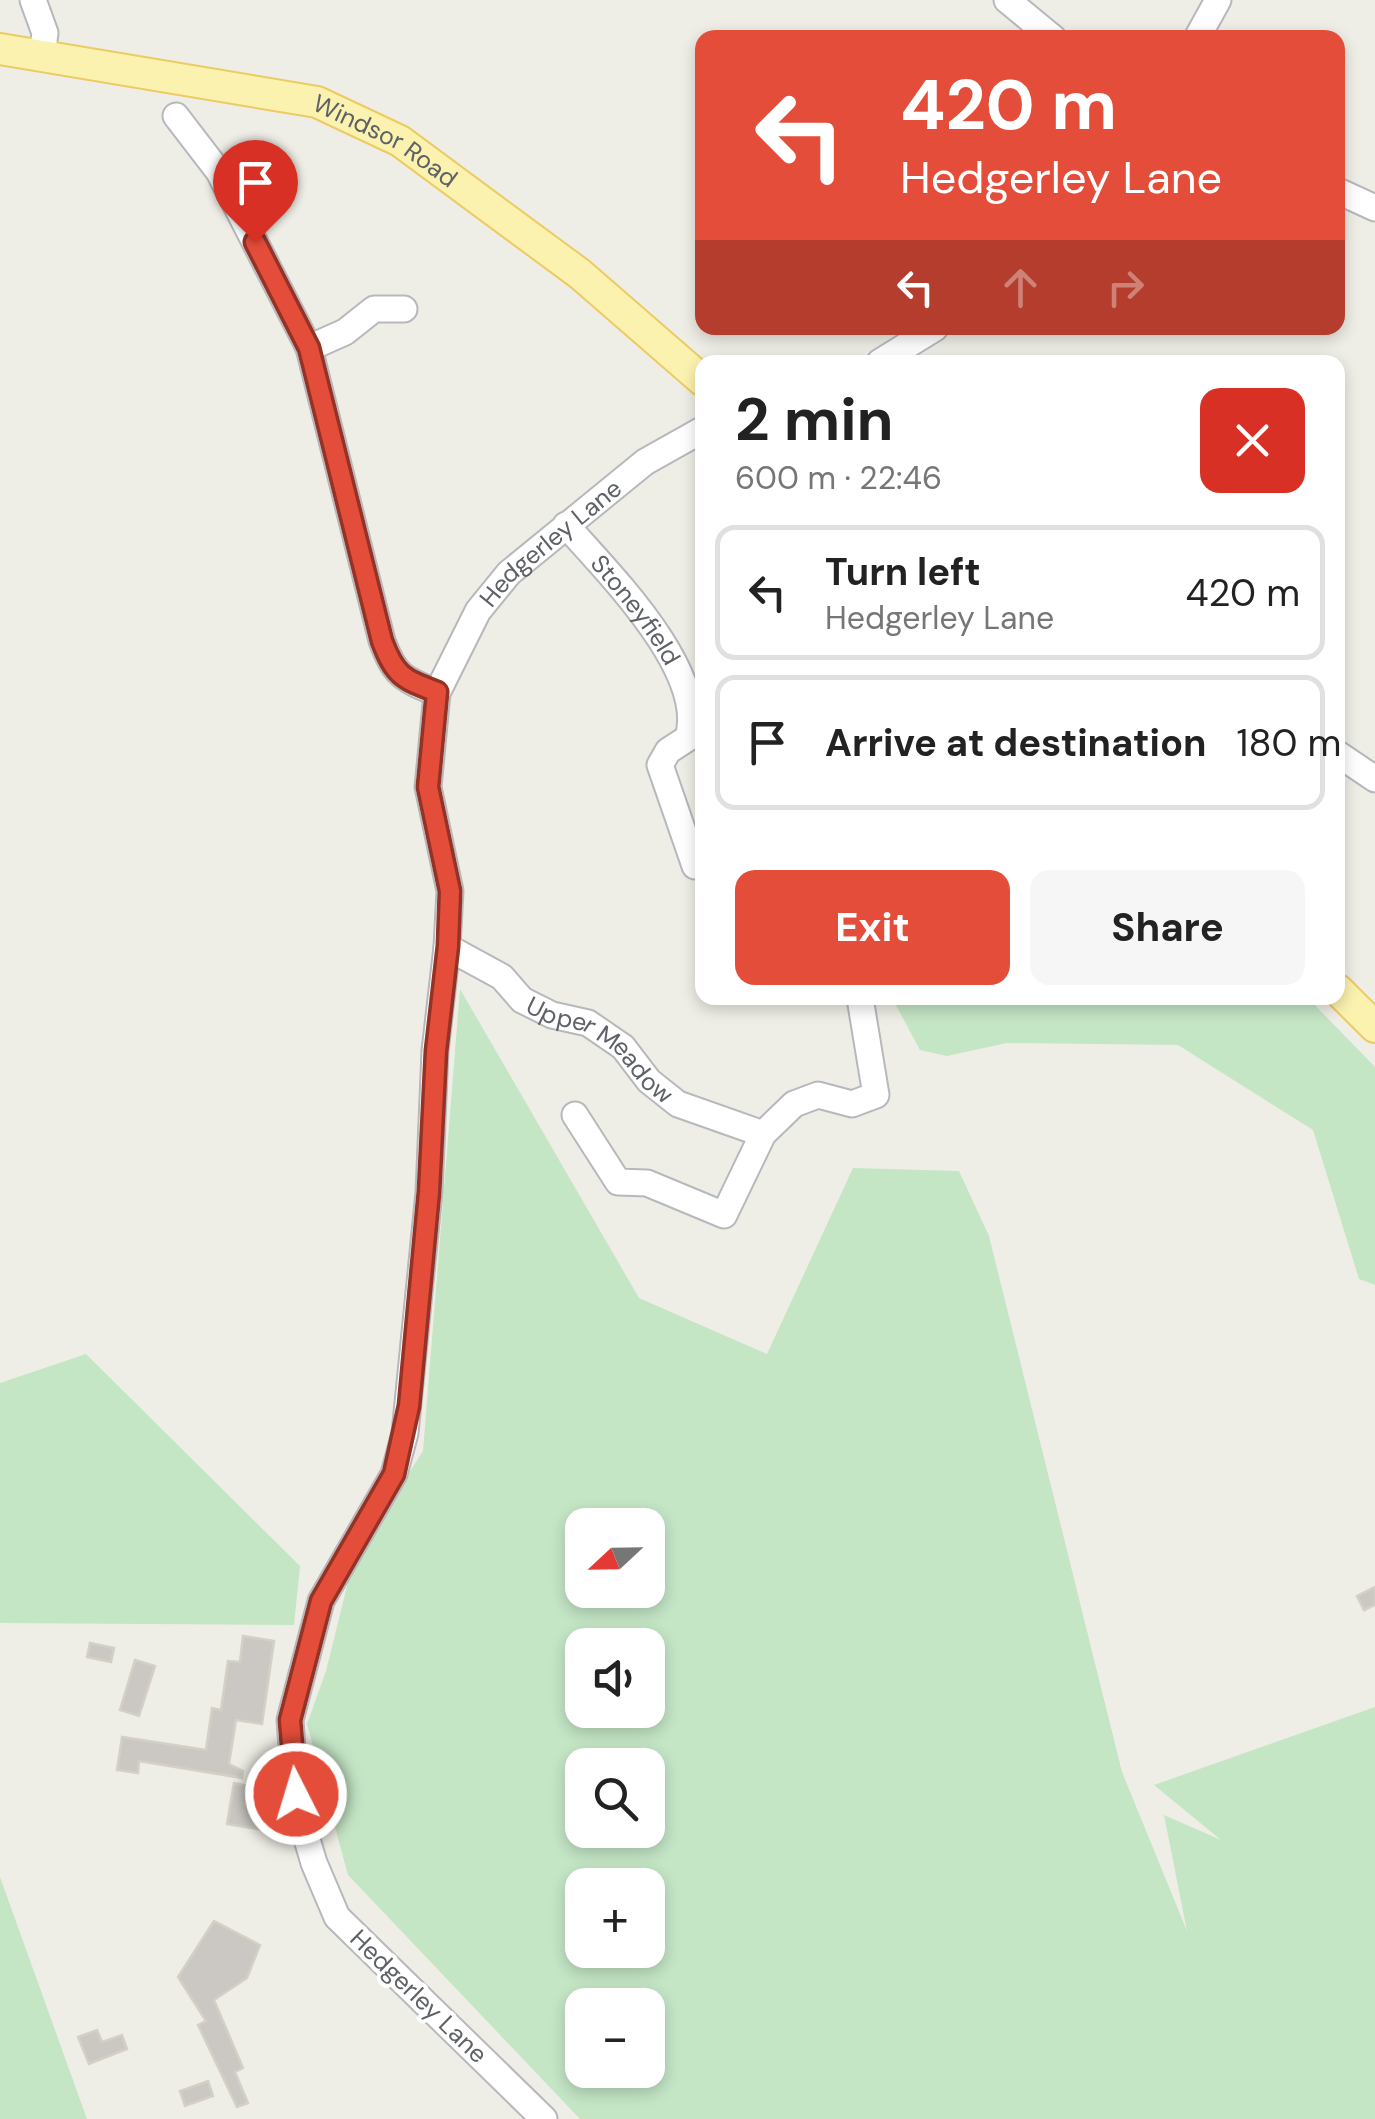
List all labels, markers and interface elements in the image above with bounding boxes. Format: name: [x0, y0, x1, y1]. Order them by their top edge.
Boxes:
text: 420 m: [900, 60, 1117, 151]
icon: left: [735, 70, 865, 200]
street label: Windsor Road: [308, 87, 464, 195]
pin: [213, 140, 298, 243]
text: Hedgerley Lane: [900, 148, 1222, 207]
icon: arrive: [228, 155, 283, 210]
icon: left: [888, 260, 943, 315]
icon: ahead: [993, 260, 1048, 315]
icon: right: [1098, 260, 1153, 315]
text: 2 min: [735, 380, 894, 459]
button: close: [1200, 388, 1305, 493]
text: 600 m · 22:46: [735, 457, 942, 499]
street label: Hedgerley Lane: [472, 472, 628, 614]
text: Turn left: [825, 547, 981, 597]
street label: Stoneyfield: [583, 548, 688, 671]
icon: left: [740, 565, 795, 620]
text: 420 m: [1185, 568, 1300, 618]
text: Hedgerley Lane: [825, 597, 1054, 639]
icon: arrive: [740, 715, 795, 770]
text: Arrive at destination: [825, 718, 1207, 768]
text: 180 m: [1237, 718, 1341, 768]
button: Exit: [735, 870, 1010, 985]
button: Share: [1030, 870, 1305, 985]
street label: Upper Meadow: [521, 989, 680, 1111]
north arrow: [565, 1508, 665, 1608]
map controls: [565, 1508, 665, 2088]
button: sound: [565, 1628, 665, 1728]
position arrow: [244, 1742, 348, 1846]
button: search: [565, 1748, 665, 1848]
button: +: [565, 1868, 665, 1968]
street label: Hedgerley Lane: [343, 1922, 494, 2070]
button: −: [565, 1988, 665, 2088]

